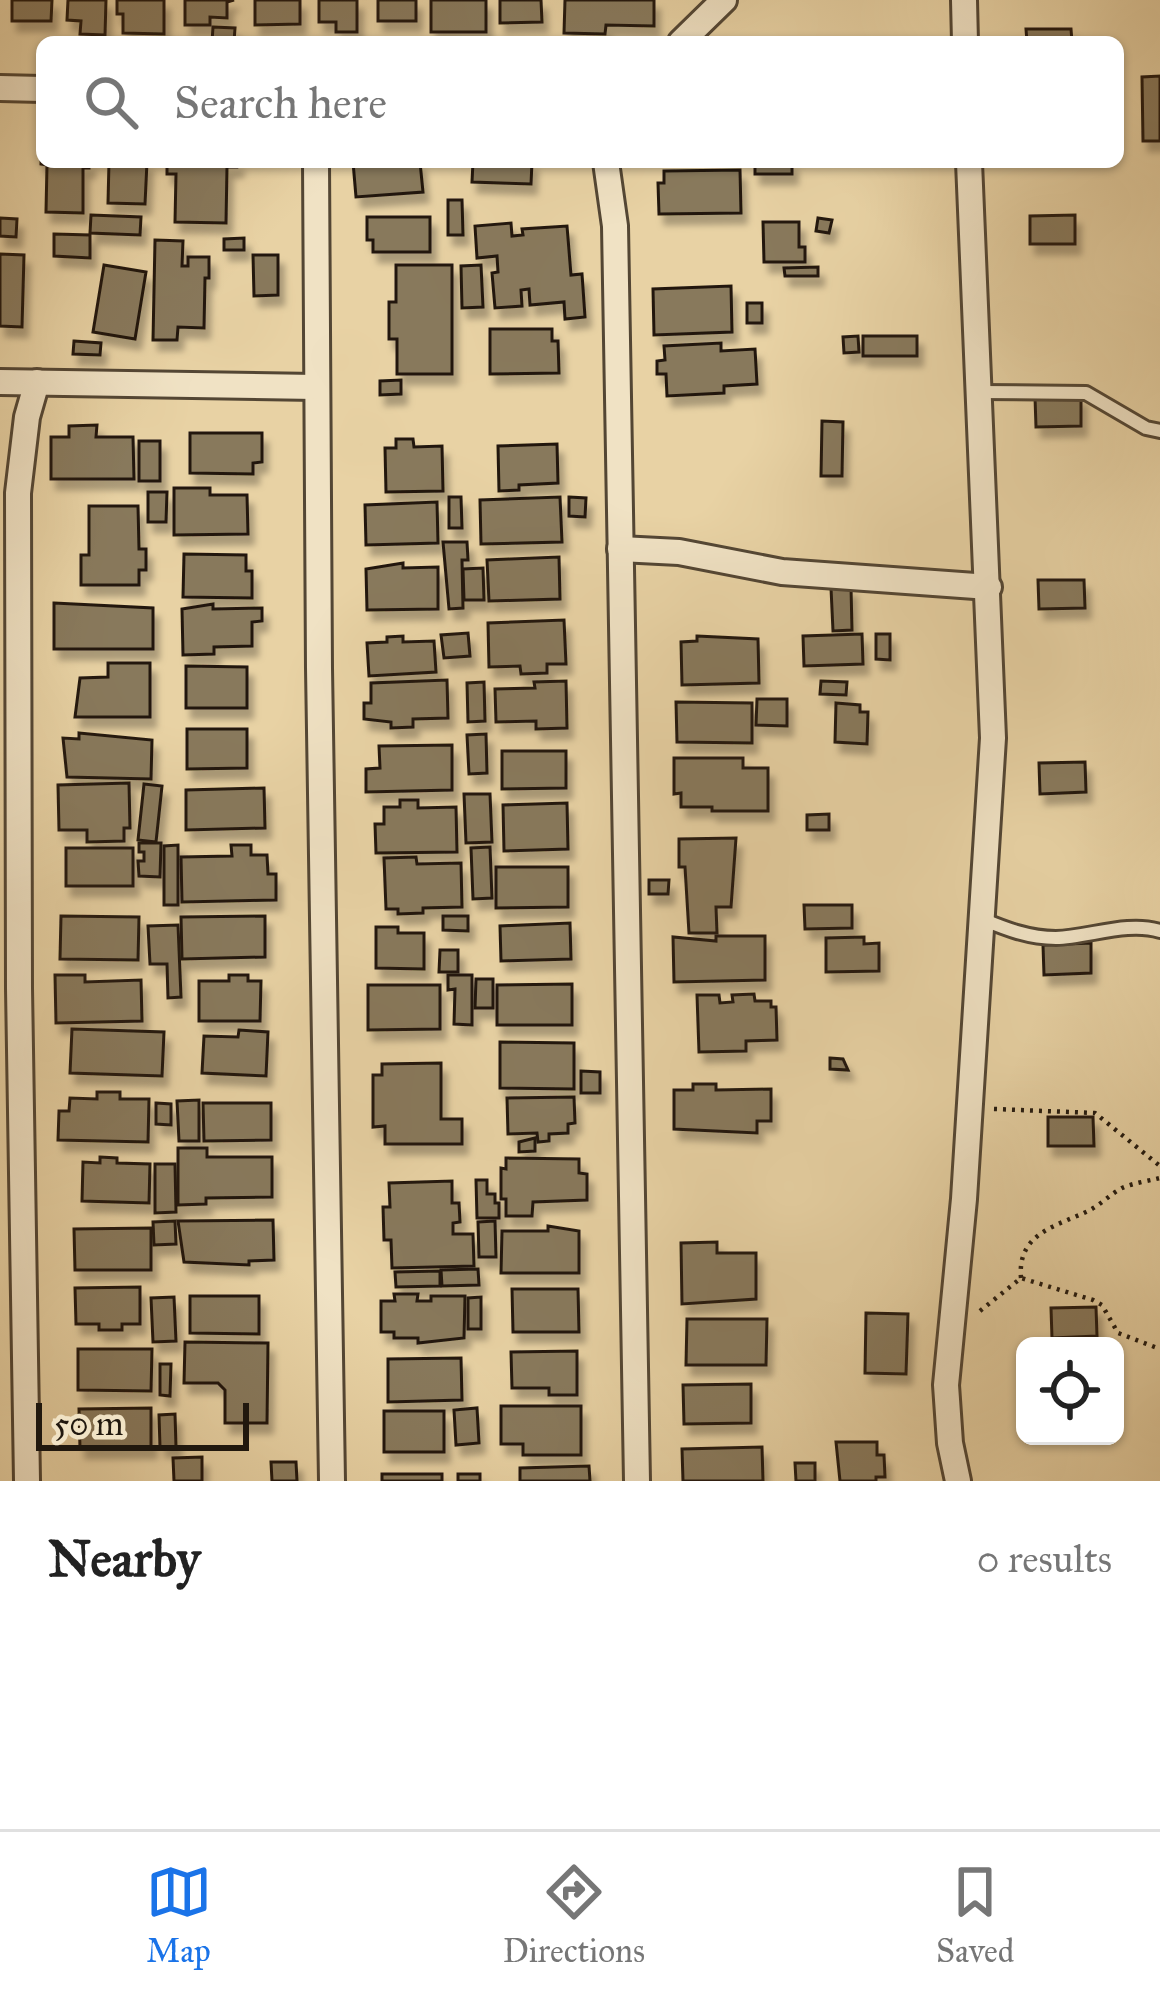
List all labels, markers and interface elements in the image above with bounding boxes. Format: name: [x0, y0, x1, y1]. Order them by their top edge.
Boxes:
search box: [36, 36, 1124, 168]
icon: search: [78, 69, 144, 135]
text: Search here: [174, 75, 387, 130]
map controls: [1016, 1337, 1124, 1445]
button: locate: [1016, 1337, 1124, 1445]
scale bar: [36, 1397, 249, 1450]
text: 50 m: [54, 1404, 123, 1444]
text: Nearby: [48, 1528, 200, 1590]
text: 0 results: [977, 1535, 1112, 1583]
tab: Map: [146, 1859, 212, 1971]
tab: Directions: [503, 1859, 645, 1971]
tab: Saved: [936, 1859, 1014, 1971]

